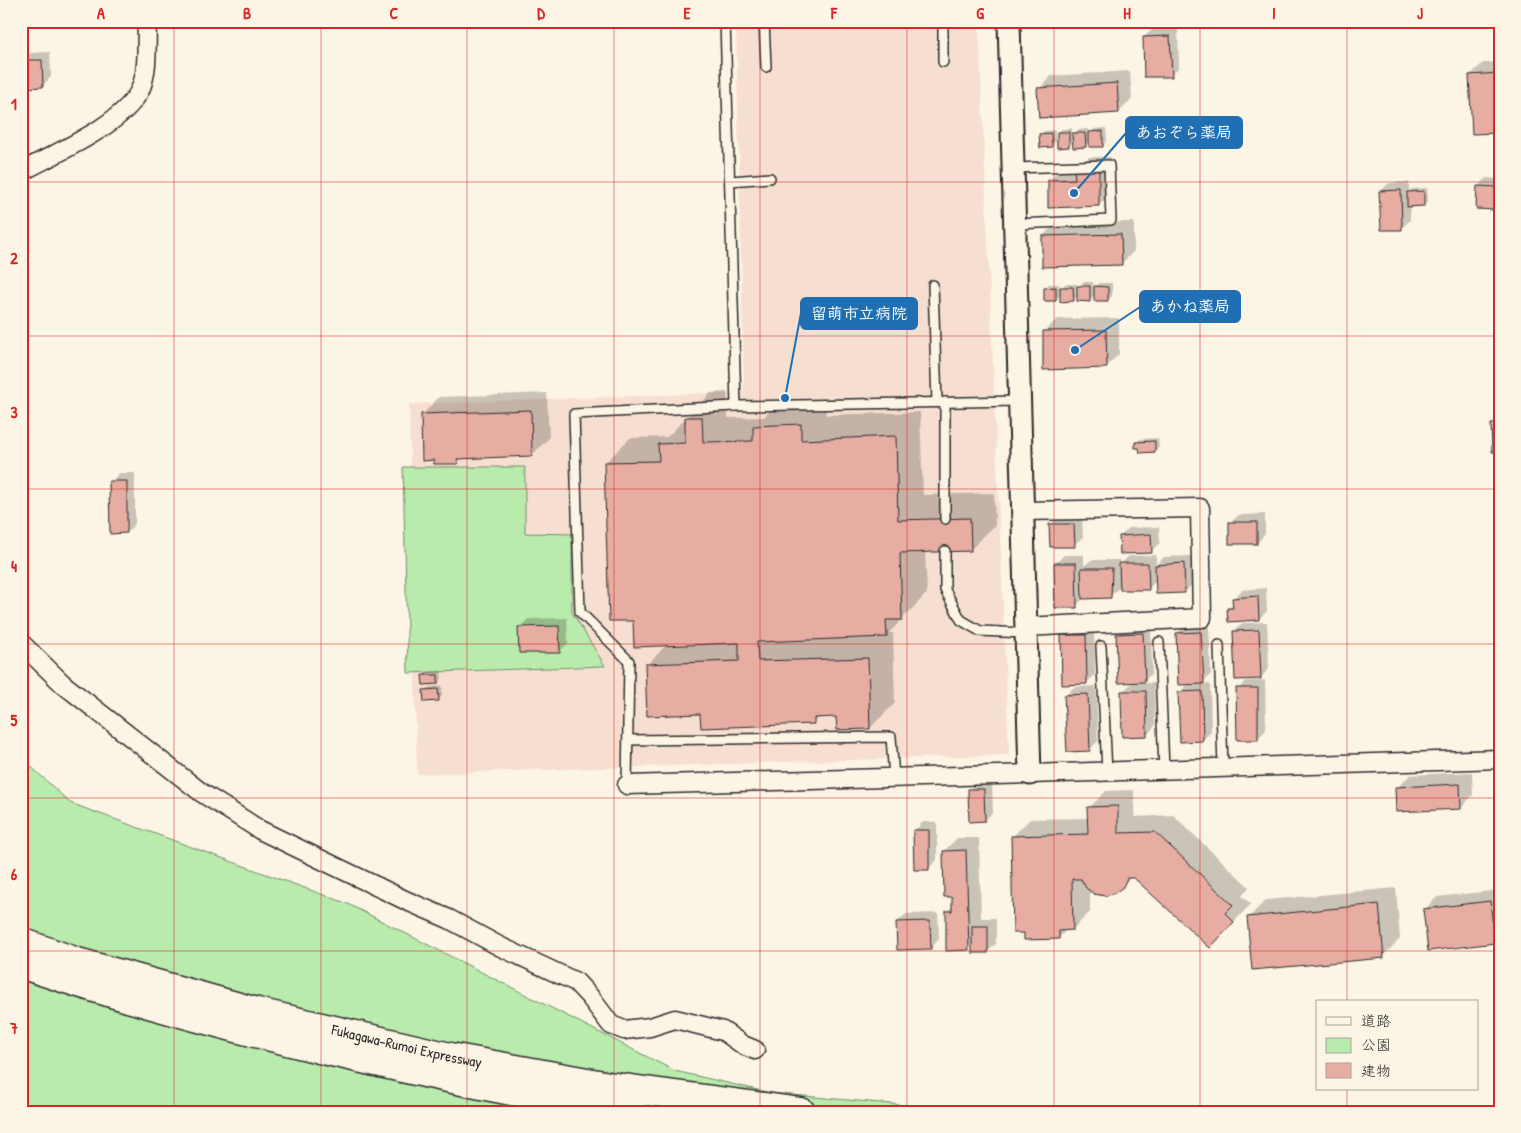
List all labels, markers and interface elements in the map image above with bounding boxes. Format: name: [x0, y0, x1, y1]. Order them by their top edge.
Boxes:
text: A: [97, 2, 105, 24]
text: B: [243, 2, 251, 24]
text: C: [390, 2, 399, 24]
text: D: [537, 2, 545, 24]
text: E: [683, 2, 691, 24]
text: F: [830, 2, 838, 24]
text: G: [976, 2, 984, 24]
text: H: [1123, 2, 1131, 24]
text: I: [1272, 2, 1276, 24]
text: J: [1417, 2, 1423, 24]
text: 1: [11, 93, 17, 115]
callout: あおぞら薬局: [1126, 117, 1242, 148]
text: あおぞら薬局: [1136, 121, 1232, 143]
text: 2: [10, 247, 18, 269]
callout: あかね薬局: [1140, 291, 1240, 322]
text: あかね薬局: [1150, 295, 1230, 317]
callout: 留萌市立病院: [801, 298, 917, 329]
text: 留萌市立病院: [811, 302, 907, 324]
text: 3: [10, 401, 18, 423]
text: 4: [11, 555, 17, 577]
text: 5: [11, 709, 18, 731]
text: 6: [11, 863, 18, 885]
legend: [1316, 1000, 1478, 1090]
text: 道路: [1361, 1010, 1391, 1031]
text: 7: [9, 1017, 18, 1039]
street label: Fukagawa-Rumoi Expressway: [329, 1019, 484, 1073]
text: 公園: [1361, 1034, 1391, 1055]
text: 建物: [1361, 1060, 1391, 1081]

